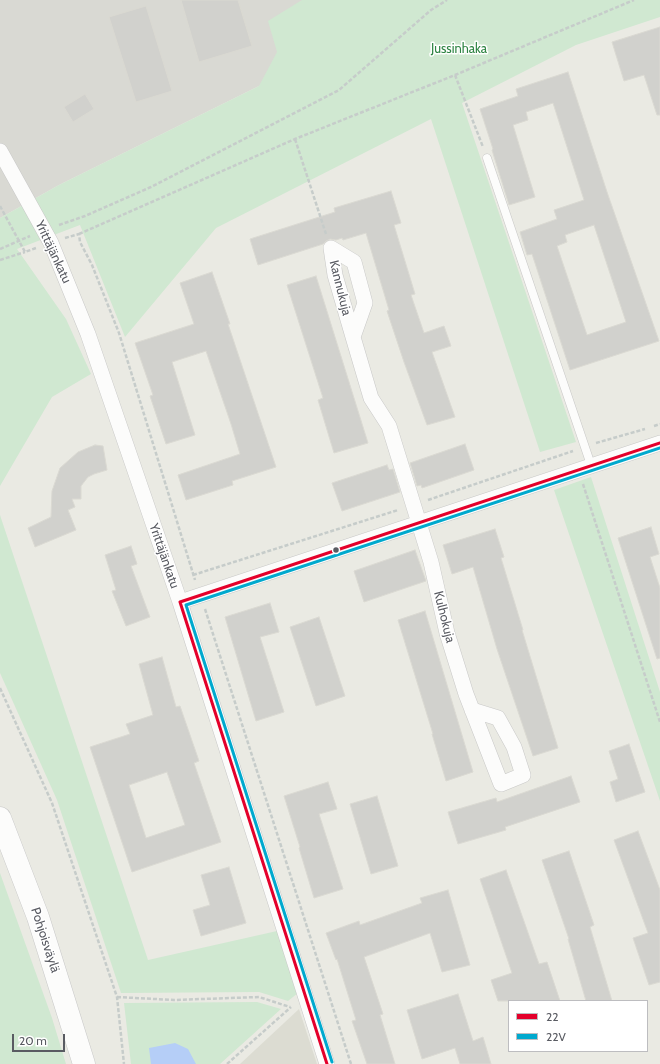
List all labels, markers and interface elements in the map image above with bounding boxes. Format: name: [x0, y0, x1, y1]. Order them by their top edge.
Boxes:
park label: Jussinhaka: [431, 41, 487, 57]
street label: Yrittäjänkatu: [32, 218, 74, 286]
street label: Kannukuja: [326, 259, 354, 317]
street label: Yrittäjänkatu: [146, 521, 182, 591]
unlabelled marker: [331, 545, 341, 555]
street label: Kulhokuja: [430, 590, 458, 644]
street label: Pohjoisväylä: [27, 905, 63, 975]
legend: [508, 1000, 648, 1052]
text: 22: [546, 1009, 559, 1024]
scale bar: [14, 1026, 67, 1052]
text: 22V: [546, 1029, 566, 1044]
text: 20 m: [19, 1033, 47, 1048]

